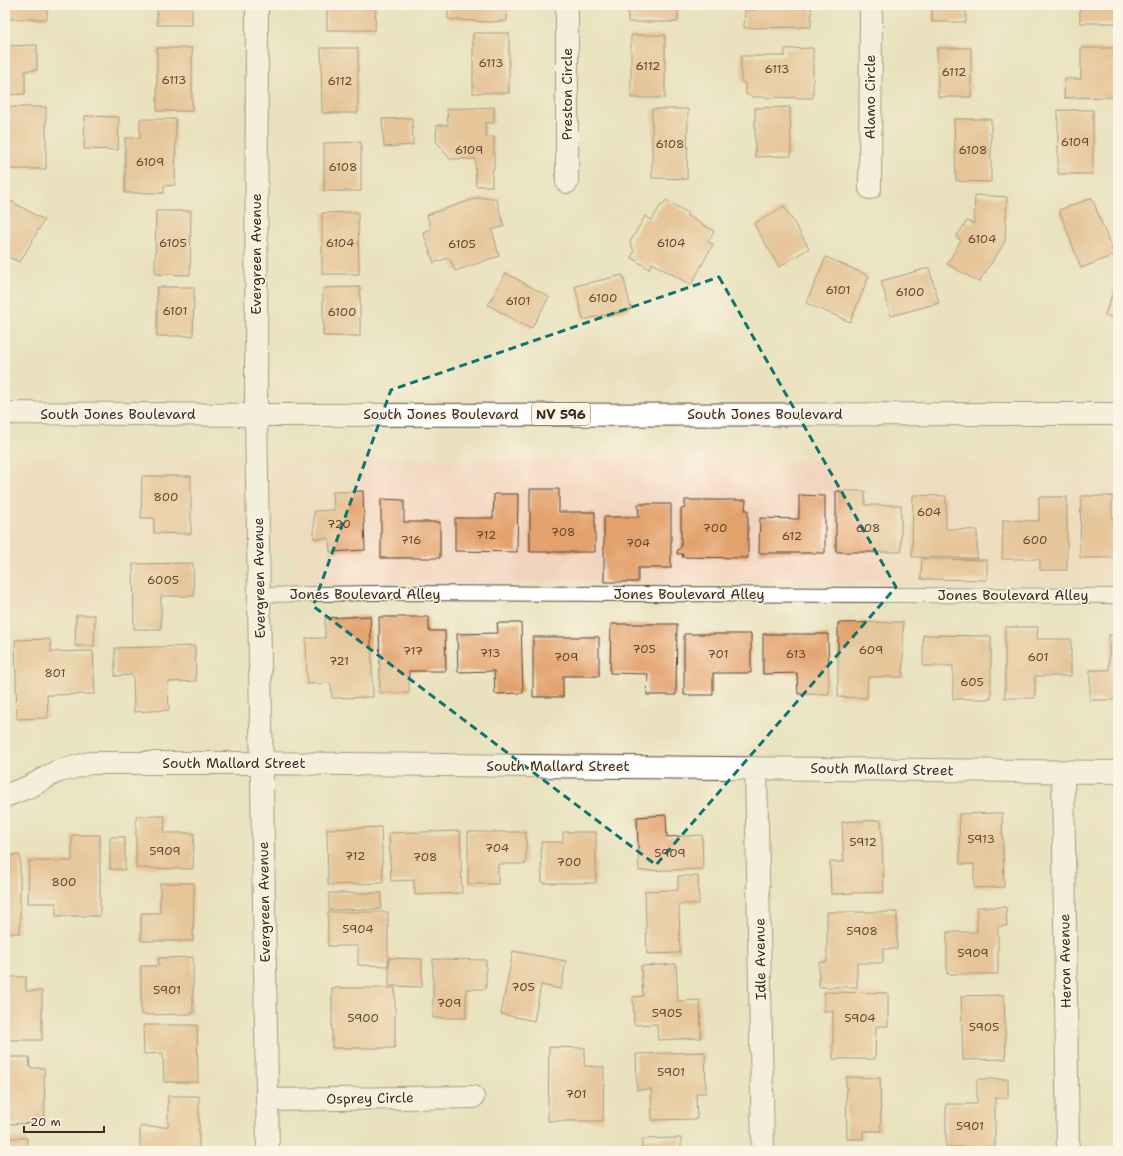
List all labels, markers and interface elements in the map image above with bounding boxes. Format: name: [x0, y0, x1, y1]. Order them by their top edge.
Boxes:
street label: Preston Circle: [558, 48, 576, 140]
street label: Alamo Circle: [861, 54, 879, 140]
house number: 6113: [479, 55, 503, 71]
house number: 6112: [636, 58, 660, 74]
house number: 6113: [765, 61, 789, 77]
house number: 6112: [942, 64, 966, 80]
house number: 6113: [162, 72, 186, 88]
house number: 6112: [328, 73, 352, 89]
house number: 6109: [1061, 134, 1089, 150]
house number: 6108: [656, 136, 684, 152]
house number: 6109: [455, 142, 483, 158]
house number: 6108: [959, 142, 987, 158]
house number: 6109: [136, 154, 164, 170]
house number: 6108: [329, 159, 357, 175]
street label: Evergreen Avenue: [247, 193, 265, 315]
house number: 6104: [968, 231, 996, 247]
house number: 6105: [159, 235, 187, 251]
house number: 6104: [326, 235, 354, 251]
house number: 6104: [657, 235, 685, 251]
house number: 6105: [448, 236, 476, 252]
house number: 6101: [825, 282, 851, 298]
house number: 6100: [896, 284, 924, 300]
house number: 6100: [589, 290, 617, 306]
house number: 6101: [505, 293, 531, 309]
house number: 6101: [162, 303, 188, 319]
house number: 6100: [328, 304, 356, 320]
road number: NV 596: [532, 403, 590, 425]
street label: South Jones Boulevard: [40, 405, 196, 423]
street label: South Jones Boulevard: [363, 405, 519, 423]
street label: South Jones Boulevard: [687, 405, 843, 423]
house number: 800: [154, 489, 178, 505]
house number: 604: [917, 504, 941, 520]
house number: 720: [327, 516, 351, 532]
street label: Evergreen Avenue: [249, 517, 269, 639]
house number: 700: [703, 520, 727, 536]
house number: 608: [856, 520, 880, 536]
house number: 708: [551, 524, 575, 540]
house number: 712: [476, 527, 496, 543]
house number: 612: [782, 528, 802, 544]
house number: 716: [401, 532, 421, 548]
house number: 600: [1023, 532, 1047, 548]
house number: 704: [626, 535, 650, 551]
house number: 6005: [147, 572, 179, 588]
street label: Jones Boulevard Alley: [290, 585, 440, 603]
street label: Jones Boulevard Alley: [614, 585, 764, 603]
street label: Jones Boulevard Alley: [938, 586, 1088, 604]
house number: 705: [632, 641, 656, 657]
house number: 609: [859, 642, 883, 658]
house number: 717: [403, 643, 423, 659]
house number: 713: [480, 645, 500, 661]
house number: 701: [707, 646, 729, 662]
house number: 613: [786, 646, 806, 662]
house number: 709: [554, 649, 578, 665]
house number: 601: [1027, 649, 1049, 665]
house number: 721: [329, 653, 349, 669]
house number: 801: [44, 665, 66, 681]
house number: 605: [960, 674, 984, 690]
street label: South Mallard Street: [162, 754, 306, 772]
street label: South Mallard Street: [486, 757, 630, 775]
street label: South Mallard Street: [810, 759, 954, 779]
house number: 5913: [967, 831, 995, 847]
house number: 5912: [849, 834, 877, 850]
house number: 704: [485, 840, 509, 856]
street label: Evergreen Avenue: [254, 841, 274, 963]
house number: 5909: [149, 843, 181, 859]
house number: 5909: [654, 845, 686, 861]
house number: 712: [345, 848, 365, 864]
house number: 708: [413, 849, 437, 865]
house number: 700: [557, 854, 581, 870]
house number: 800: [52, 874, 76, 890]
street label: Heron Avenue: [1055, 913, 1075, 1009]
street label: Idle Avenue: [750, 918, 770, 1000]
house number: 5904: [342, 921, 374, 937]
house number: 5908: [846, 923, 878, 939]
house number: 5909: [957, 945, 989, 961]
house number: 705: [511, 979, 535, 995]
house number: 5901: [153, 982, 181, 998]
house number: 709: [437, 995, 461, 1011]
house number: 5905: [652, 1005, 682, 1021]
house number: 5900: [347, 1010, 379, 1026]
house number: 5904: [844, 1010, 876, 1026]
house number: 5905: [969, 1019, 999, 1035]
house number: 5901: [657, 1064, 685, 1080]
house number: 701: [565, 1086, 587, 1102]
street label: Osprey Circle: [326, 1088, 414, 1108]
scale bar: [24, 1108, 104, 1134]
text: 20 m: [30, 1114, 61, 1130]
house number: 5901: [956, 1118, 984, 1134]

